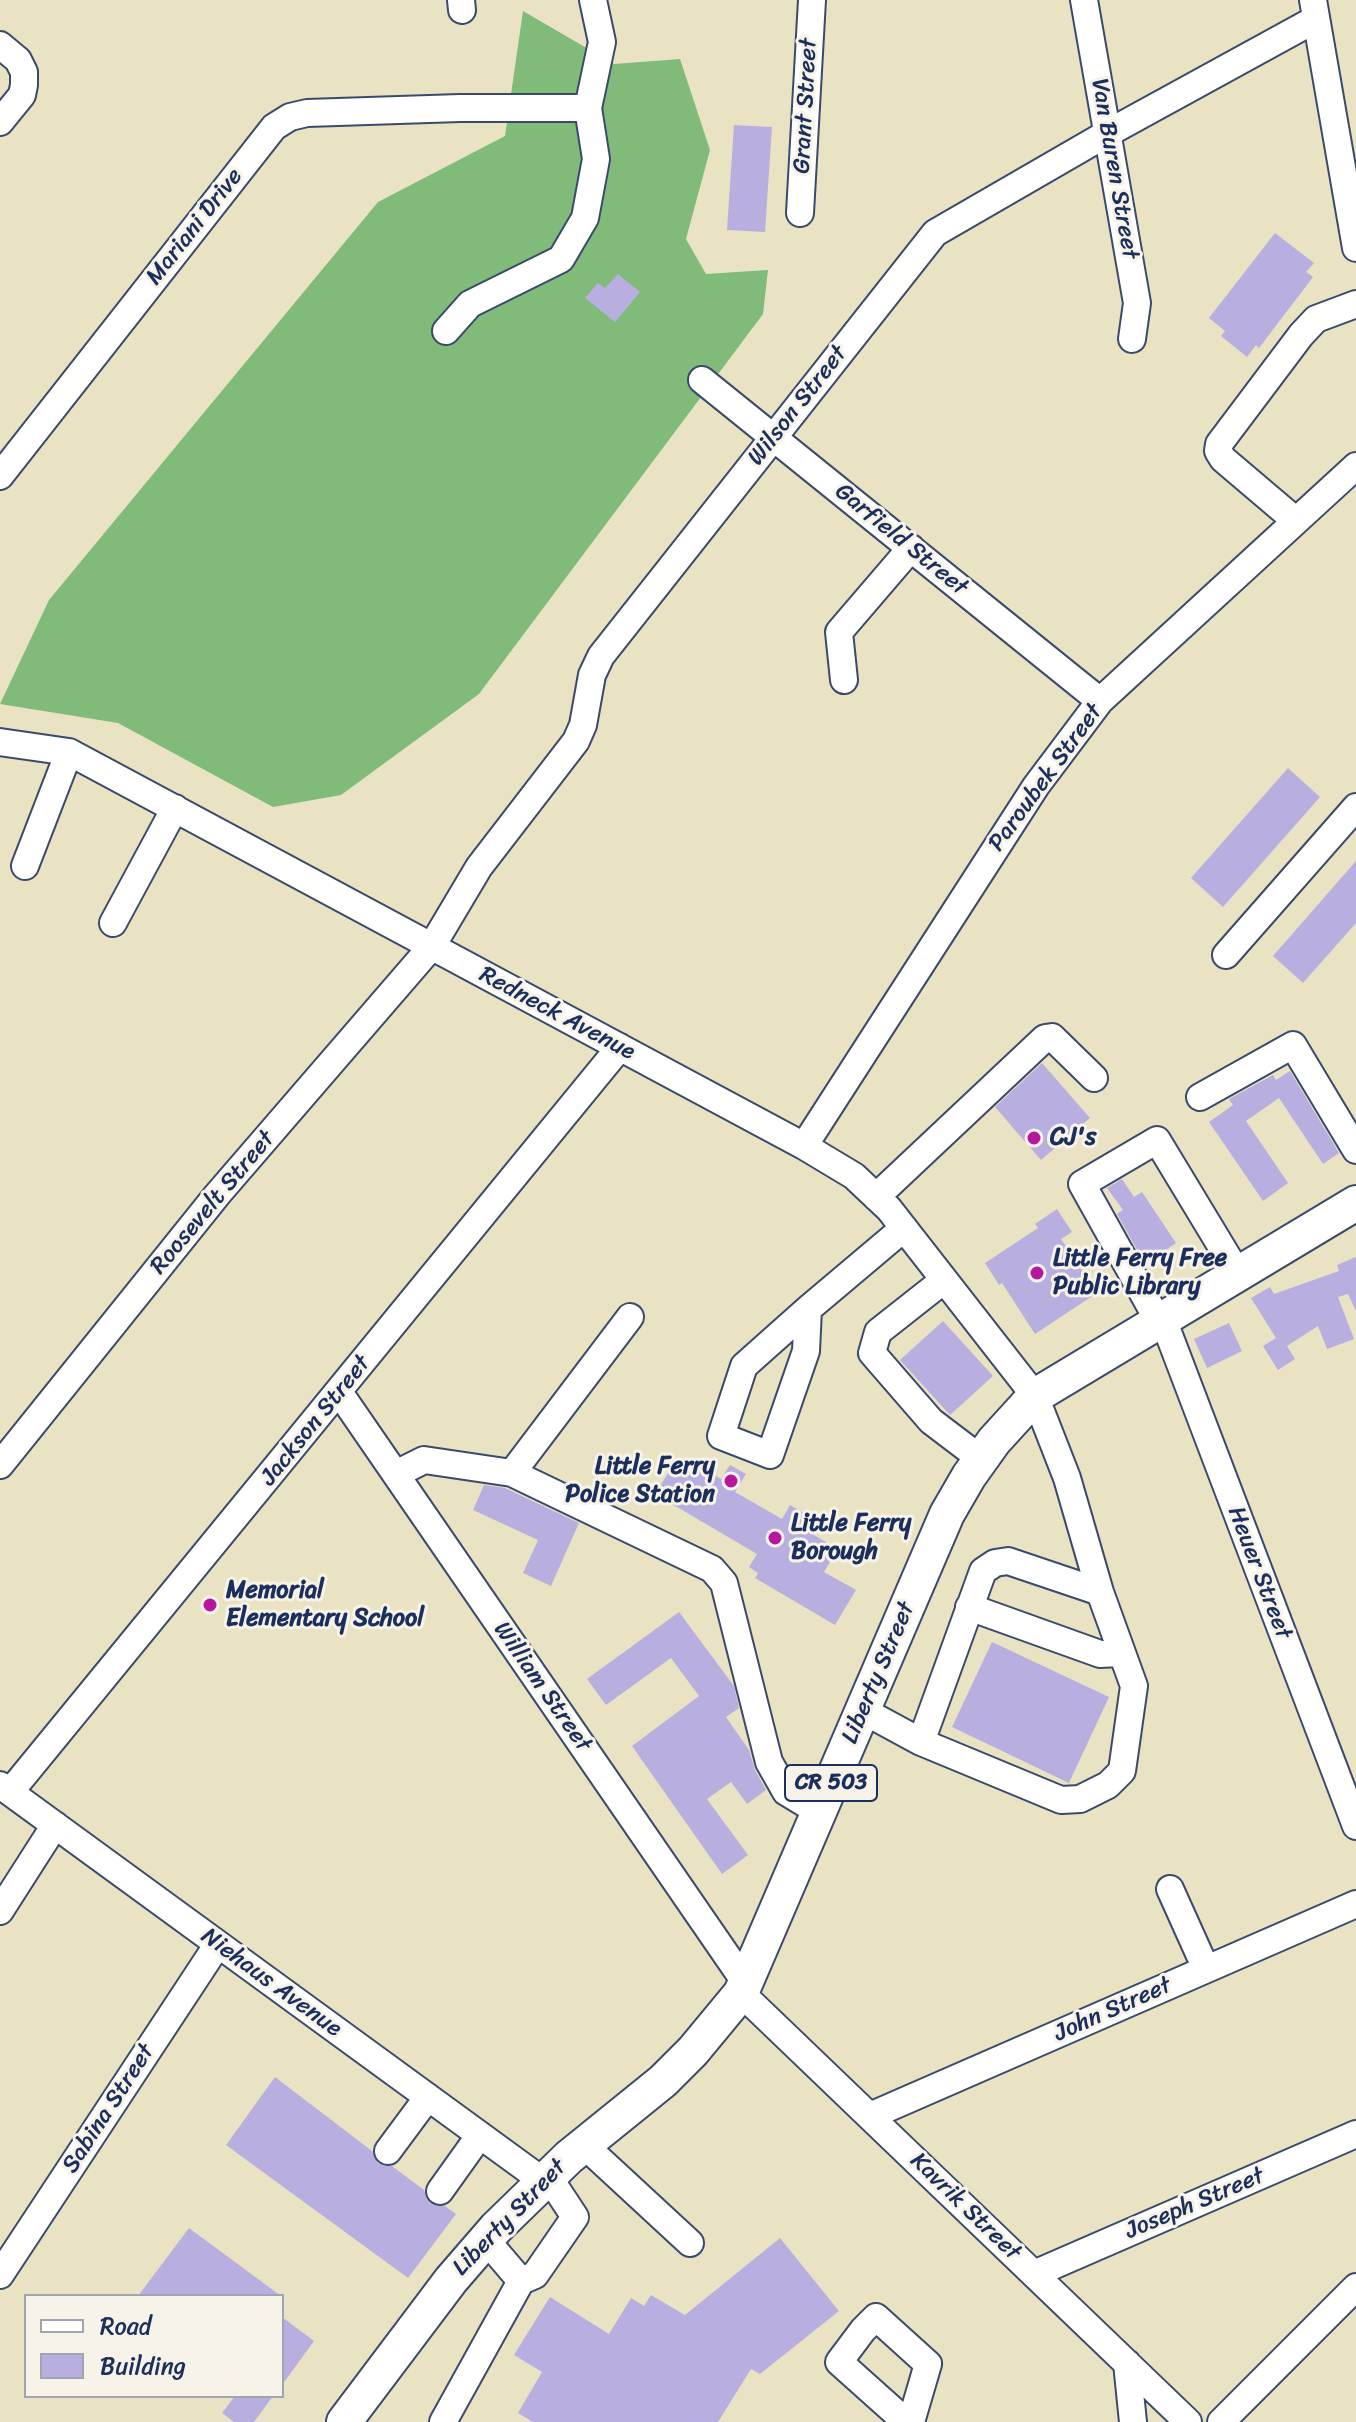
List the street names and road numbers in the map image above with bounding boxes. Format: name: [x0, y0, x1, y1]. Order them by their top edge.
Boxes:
street label: Grant Street: [788, 38, 824, 174]
street label: Van Buren Street: [1084, 76, 1144, 262]
street label: Mariani Drive: [140, 163, 250, 291]
street label: Wilson Street: [742, 340, 854, 472]
street label: Garfield Street: [829, 478, 973, 602]
street label: Paroubek Street: [983, 699, 1109, 857]
street label: Redneck Avenue: [474, 961, 640, 1067]
street label: Roosevelt Street: [145, 1125, 281, 1281]
street label: Jackson Street: [255, 1350, 377, 1492]
street label: Heuer Street: [1221, 1503, 1297, 1643]
street label: Liberty Street: [836, 1598, 922, 1748]
street label: William Street: [487, 1617, 597, 1757]
road number: CR 503: [785, 1765, 877, 1801]
street label: Niehaus Avenue: [195, 1922, 347, 2044]
street label: John Street: [1050, 1971, 1176, 2049]
street label: Sabina Street: [57, 2039, 161, 2179]
street label: Kavrik Street: [904, 2147, 1026, 2267]
street label: Liberty Street: [447, 2154, 573, 2282]
street label: Joseph Street: [1121, 2162, 1269, 2246]

